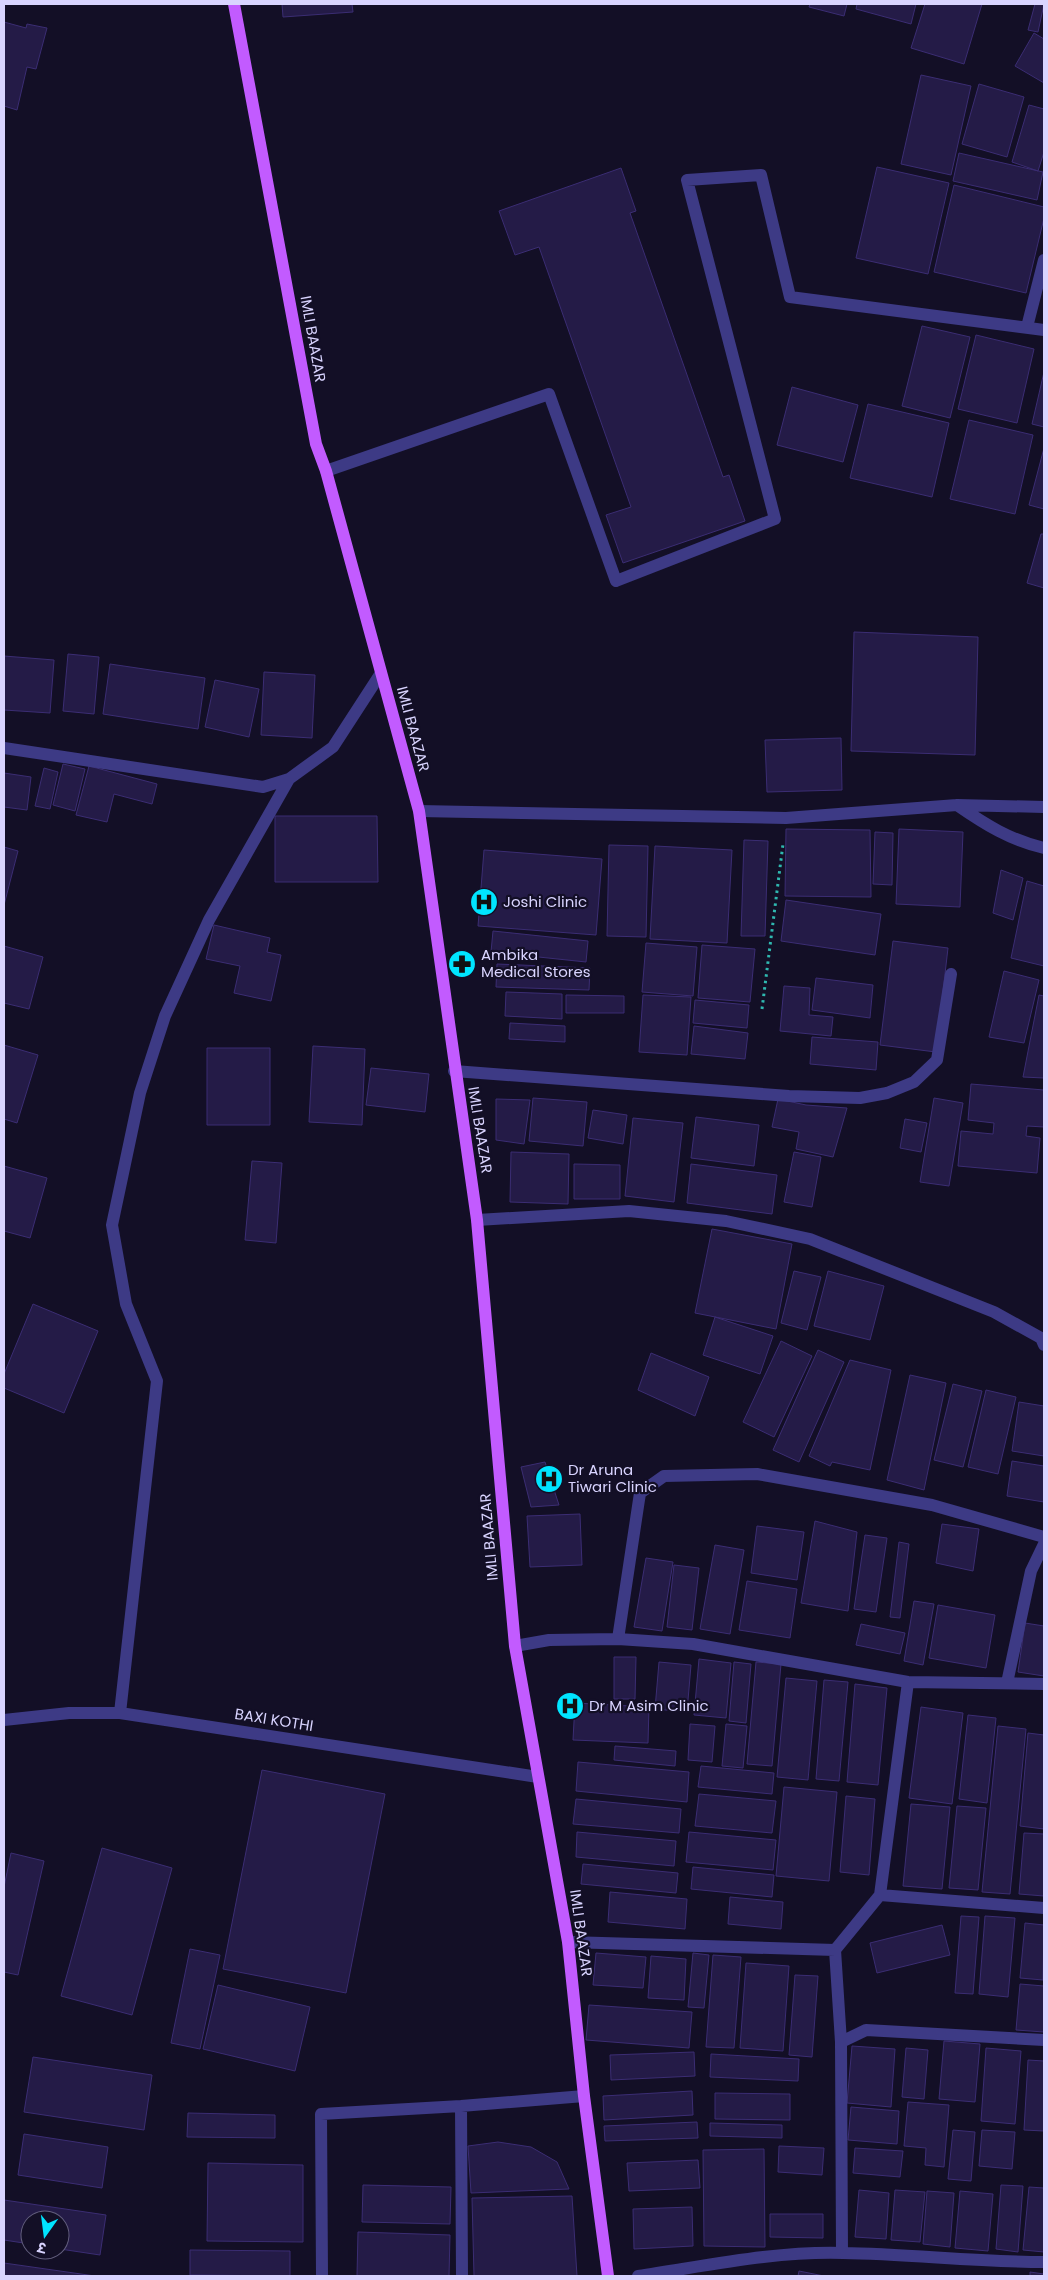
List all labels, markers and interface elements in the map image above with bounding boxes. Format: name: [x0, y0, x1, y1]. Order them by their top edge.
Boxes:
street label: IMLI BAAZAR: [296, 294, 331, 384]
street label: IMLI BAAZAR: [392, 684, 435, 774]
hospital icon: Joshi Clinic: [469, 887, 499, 917]
place label: Joshi Clinic: [503, 891, 587, 912]
place label: Ambika Medical Stores: [481, 944, 591, 982]
pharmacy icon: Ambika Medical Stores: [447, 949, 477, 979]
street label: IMLI BAAZAR: [463, 1085, 498, 1175]
place label: Dr Aruna Tiwari Clinic: [568, 1459, 657, 1497]
hospital icon: Dr Aruna Tiwari Clinic: [534, 1464, 564, 1494]
street label: IMLI BAAZAR: [474, 1493, 503, 1582]
hospital icon: Dr M Asim Clinic: [555, 1691, 585, 1721]
place label: Dr M Asim Clinic: [589, 1695, 709, 1716]
street label: BAXI KOTHI: [233, 1703, 315, 1736]
street label: IMLI BAAZAR: [565, 1888, 598, 1978]
north arrow: [20, 2210, 70, 2260]
text: उ: [35, 2237, 49, 2259]

